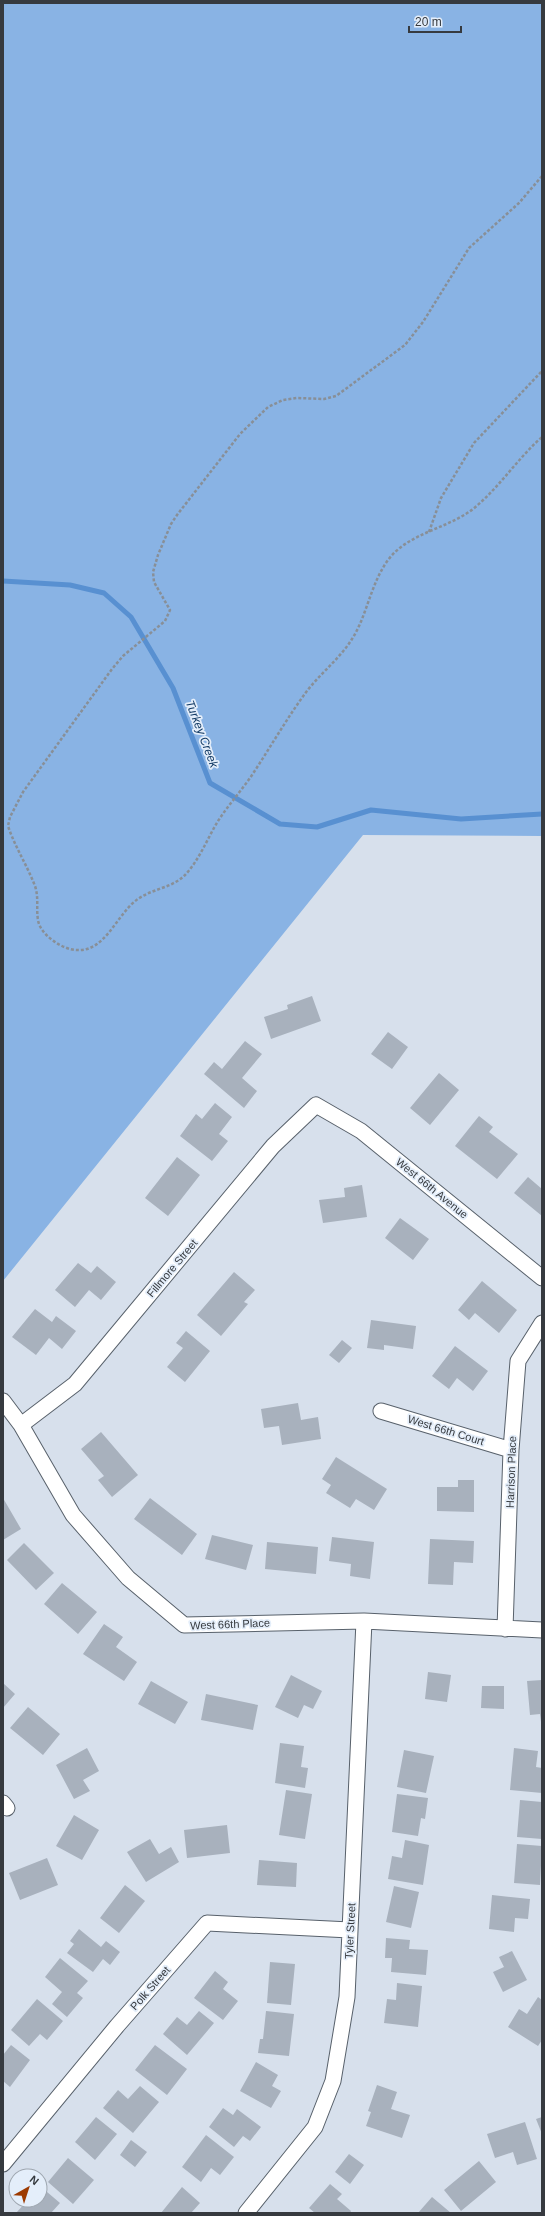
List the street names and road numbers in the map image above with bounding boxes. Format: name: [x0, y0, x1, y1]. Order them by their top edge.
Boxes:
street label: West 66th Avenue: [394, 1155, 470, 1221]
street label: Fillmore Street: [144, 1237, 200, 1299]
street label: West 66th Court: [406, 1413, 486, 1447]
street label: Harrison Place: [504, 1436, 518, 1508]
street label: West 66th Place: [190, 1617, 270, 1631]
street label: Tyler Street: [343, 1903, 357, 1959]
street label: Polk Street: [128, 1964, 172, 2012]

